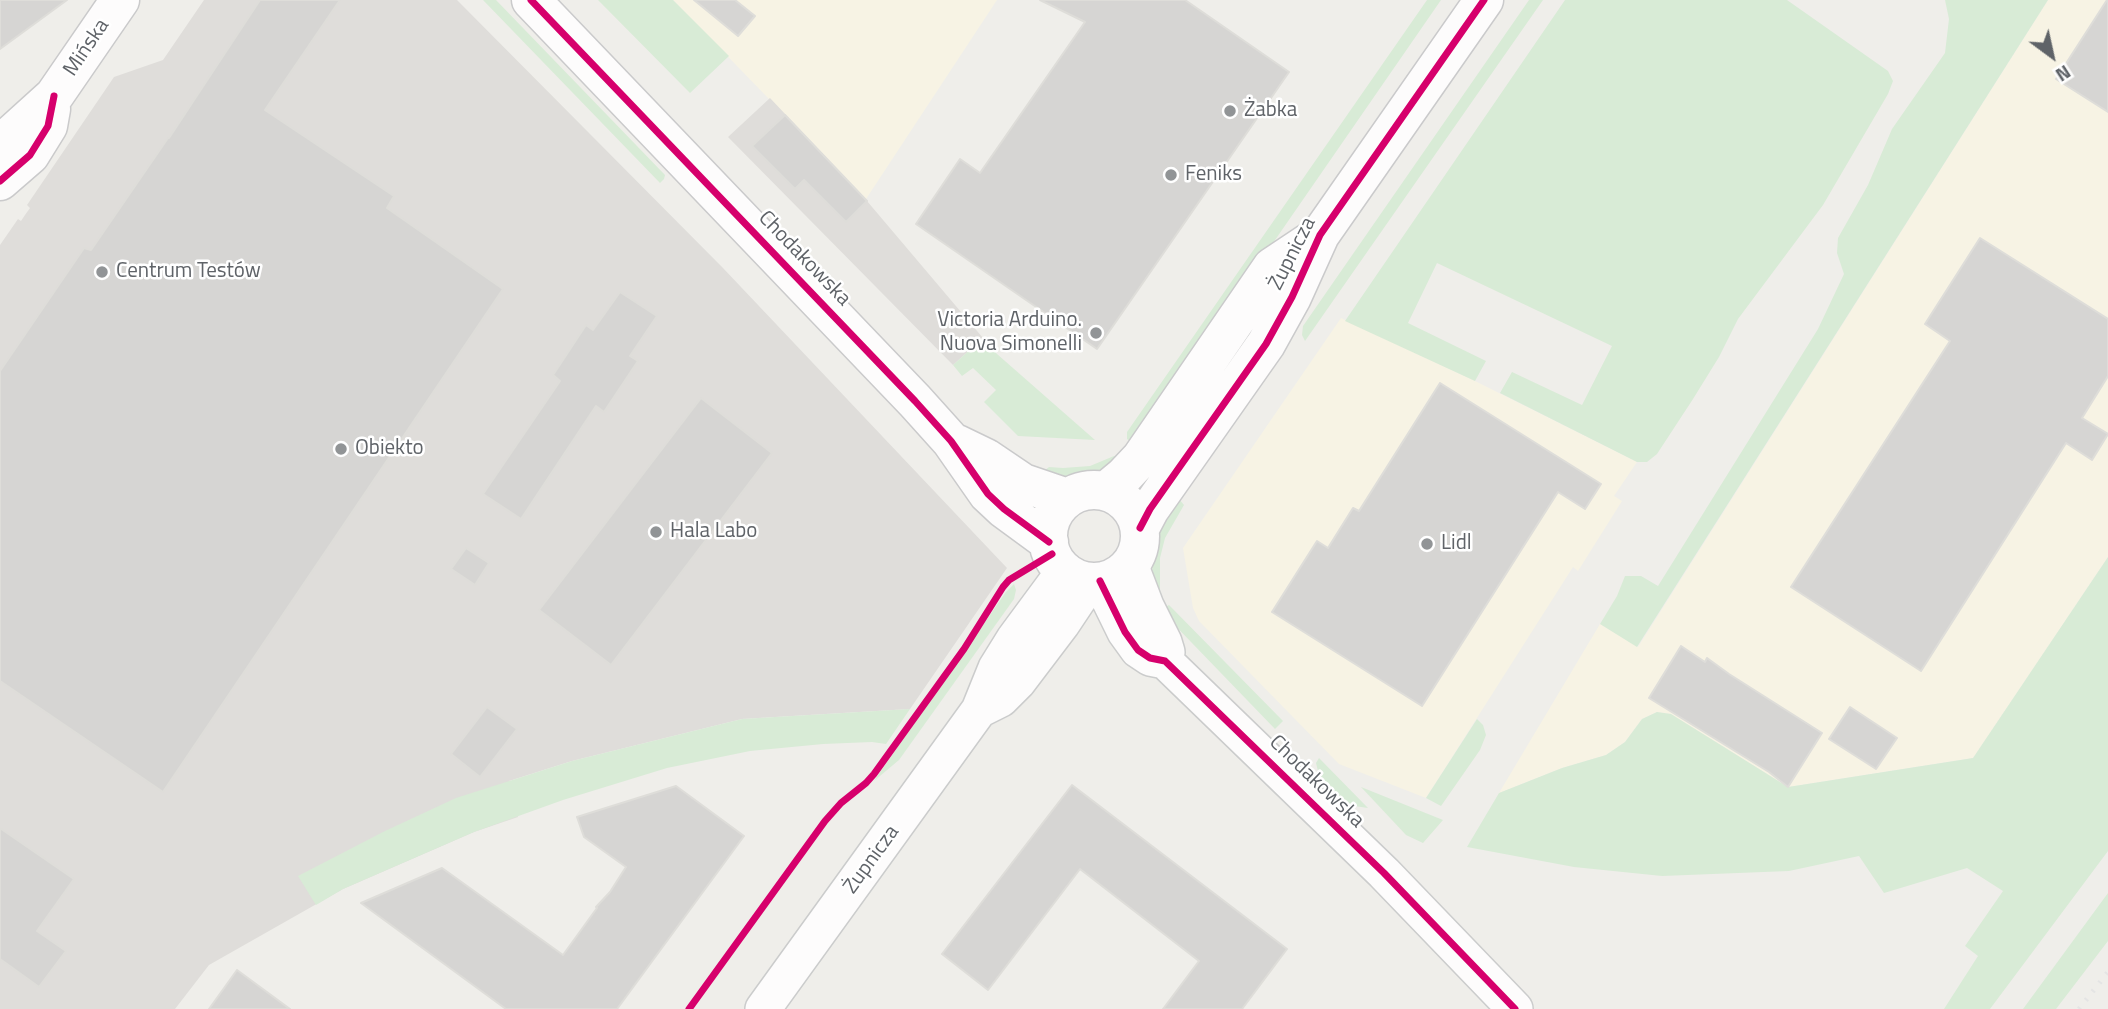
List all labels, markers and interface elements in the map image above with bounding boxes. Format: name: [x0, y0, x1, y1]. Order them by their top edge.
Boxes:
street label: Mińska: [59, 15, 115, 81]
north arrow: [2017, 21, 2087, 91]
text: N: [2050, 58, 2077, 90]
place label: Żabka: [1244, 98, 1297, 124]
marker: Żabka: [1222, 103, 1238, 119]
place label: Feniks: [1185, 162, 1242, 188]
marker: Feniks: [1163, 167, 1179, 183]
street label: Chodakowska: [752, 206, 856, 312]
street label: Żupnicza: [1264, 213, 1322, 295]
place label: Centrum Testów: [116, 259, 261, 285]
marker: Centrum Testów: [94, 264, 110, 280]
place label: Victoria Arduino. Nuova Simonelli: [937, 308, 1082, 358]
marker: Victoria Arduino. Nuova Simonelli: [1088, 325, 1104, 341]
place label: Obiekto: [355, 436, 424, 462]
marker: Obiekto: [333, 441, 349, 457]
place label: Hala Labo: [670, 519, 757, 545]
marker: Hala Labo: [648, 524, 664, 540]
place label: Lidl: [1441, 531, 1472, 557]
marker: Lidl: [1419, 536, 1435, 552]
street label: Chodakowska: [1263, 730, 1369, 834]
street label: Żupnicza: [839, 821, 905, 899]

